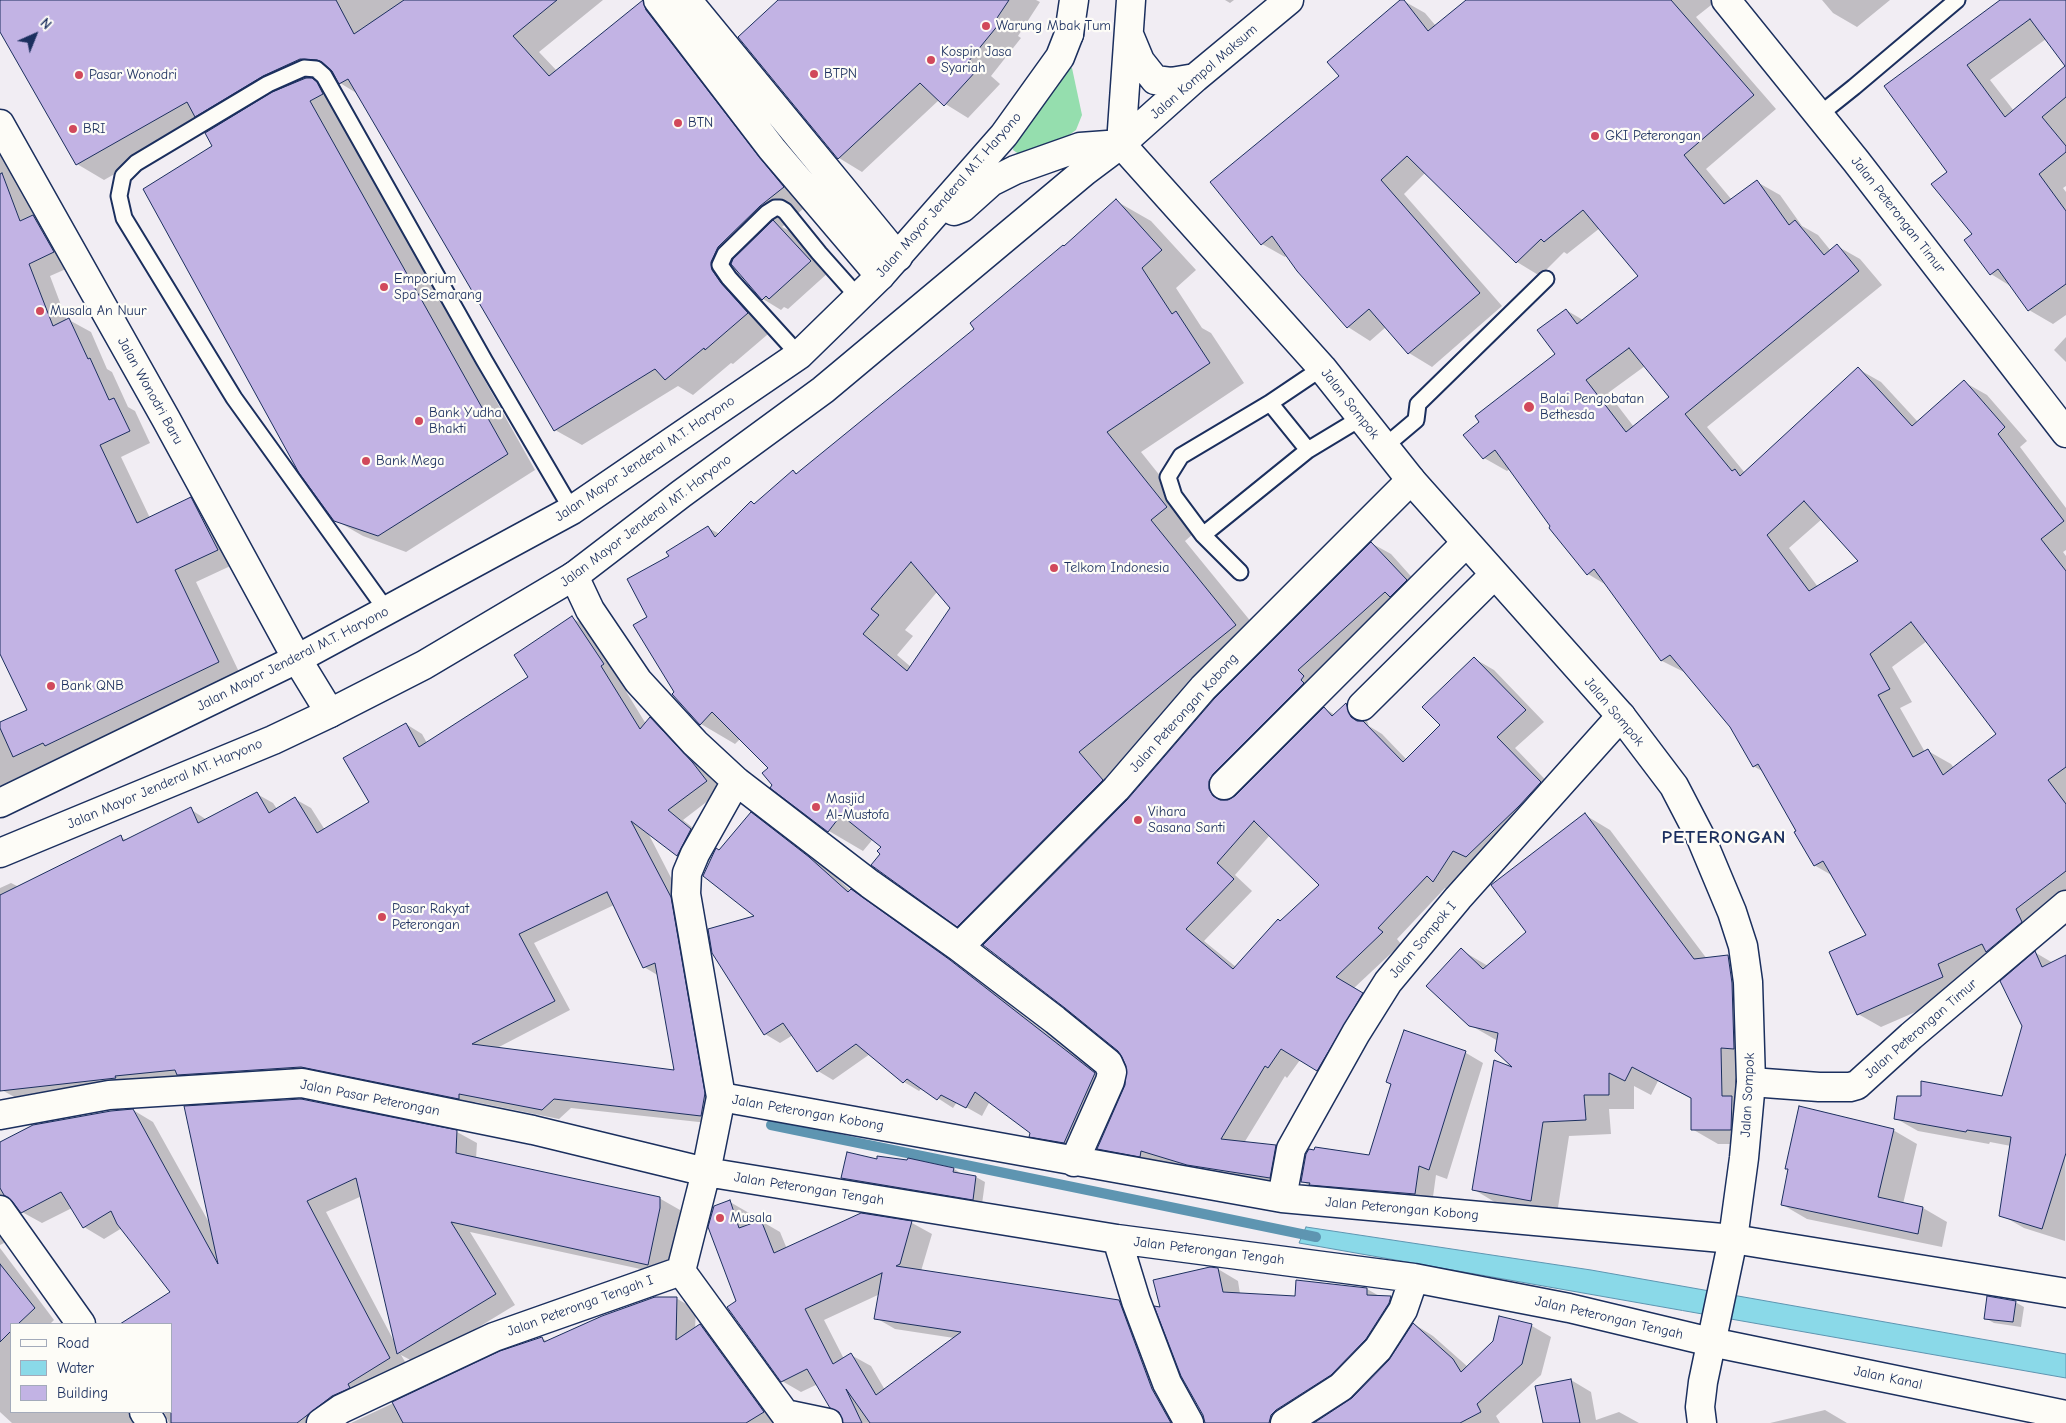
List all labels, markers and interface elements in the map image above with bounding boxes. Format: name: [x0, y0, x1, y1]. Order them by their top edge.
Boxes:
north arrow: [10, 10, 60, 60]
text: N: [37, 15, 55, 33]
place label: Warung Mbak Tum: [996, 18, 1111, 34]
marker: Warung Mbak Tum: [980, 20, 992, 32]
street label: Jalan Kompol Maksum: [1147, 21, 1261, 123]
place label: Kospin Jasa Syariah: [941, 44, 1012, 76]
marker: Kospin Jasa Syariah: [925, 54, 937, 66]
place label: BTPN: [824, 66, 857, 82]
place label: Pasar Wonodri: [89, 67, 177, 83]
marker: BTPN: [808, 68, 820, 80]
marker: Pasar Wonodri: [73, 69, 85, 81]
street label: Jalan Mayor Jenderal M.T. Haryono: [873, 109, 1025, 281]
place label: BTN: [688, 115, 713, 131]
marker: BTN: [672, 117, 684, 129]
place label: BRI: [83, 121, 106, 137]
marker: BRI: [67, 123, 79, 135]
place label: GKI Peterongan: [1605, 128, 1701, 144]
marker: GKI Peterongan: [1589, 130, 1601, 142]
street label: Jalan Peterongan Timur: [1847, 153, 1949, 277]
place label: Emporium Spa Semarang: [394, 271, 482, 304]
marker: Emporium Spa Semarang: [378, 281, 390, 293]
place label: Musala An Nuur: [50, 303, 146, 319]
marker: Musala An Nuur: [34, 305, 46, 317]
street label: Jalan Wonodri Baru: [114, 334, 186, 448]
street label: Jalan Sompok: [1317, 365, 1383, 443]
place label: Balai Pengobatan Bethesda: [1540, 391, 1644, 424]
street label: Jalan Mayor Jenderal M.T. Haryono: [552, 392, 738, 526]
marker: Balai Pengobatan Bethesda: [1522, 400, 1536, 414]
place label: Bank Yudha Bhakti: [429, 405, 502, 438]
marker: Bank Yudha Bhakti: [413, 415, 425, 427]
street label: Jalan Mayor Jenderal MT. Haryono: [557, 451, 735, 591]
place label: Bank Mega: [376, 453, 444, 469]
marker: Bank Mega: [360, 455, 372, 467]
place label: Telkom Indonesia: [1064, 560, 1169, 576]
marker: Telkom Indonesia: [1048, 562, 1060, 574]
street label: Jalan Mayor Jenderal M.T. Haryono: [194, 603, 392, 715]
street label: Jalan Peterongan Kobong: [1126, 650, 1242, 776]
street label: Jalan Sompok: [1580, 674, 1648, 750]
place label: Bank QNB: [61, 678, 124, 694]
marker: Bank QNB: [45, 680, 57, 692]
street label: Jalan Mayor Jenderal MT. Haryono: [65, 735, 265, 833]
place label: Masjid Al-Mustofa: [826, 791, 889, 824]
marker: Masjid Al-Mustofa: [810, 801, 822, 813]
place label: Vihara Sasana Santi: [1148, 804, 1225, 836]
marker: Vihara Sasana Santi: [1132, 814, 1144, 826]
district label: PETERONGAN: [1660, 827, 1788, 849]
street label: Jalan Sompok I: [1386, 898, 1460, 982]
place label: Pasar Rakyat Peterongan: [392, 901, 469, 934]
marker: Pasar Rakyat Peterongan: [376, 911, 388, 923]
street label: Jalan Peterongan Timur: [1861, 976, 1981, 1082]
street label: Jalan Sompok: [1737, 1052, 1759, 1138]
street label: Jalan Pasar Peterongan: [299, 1076, 441, 1120]
street label: Jalan Peterongan Kobong: [731, 1091, 885, 1135]
street label: Jalan Peterongan Tengah: [733, 1169, 885, 1209]
street label: Jalan Peterongan Kobong: [1325, 1194, 1479, 1224]
place label: Musala: [730, 1210, 772, 1226]
marker: Musala: [714, 1212, 726, 1224]
street label: Jalan Peterongan Tengah: [1133, 1233, 1285, 1269]
street label: Jalan Peteronga Tengah I: [505, 1272, 655, 1340]
street label: Jalan Peterongan Tengah: [1533, 1293, 1685, 1343]
legend: [10, 1323, 172, 1413]
text: Road: [57, 1334, 89, 1352]
text: Water: [57, 1359, 94, 1377]
street label: Jalan Kanal: [1852, 1363, 1924, 1393]
text: Building: [57, 1384, 108, 1402]

